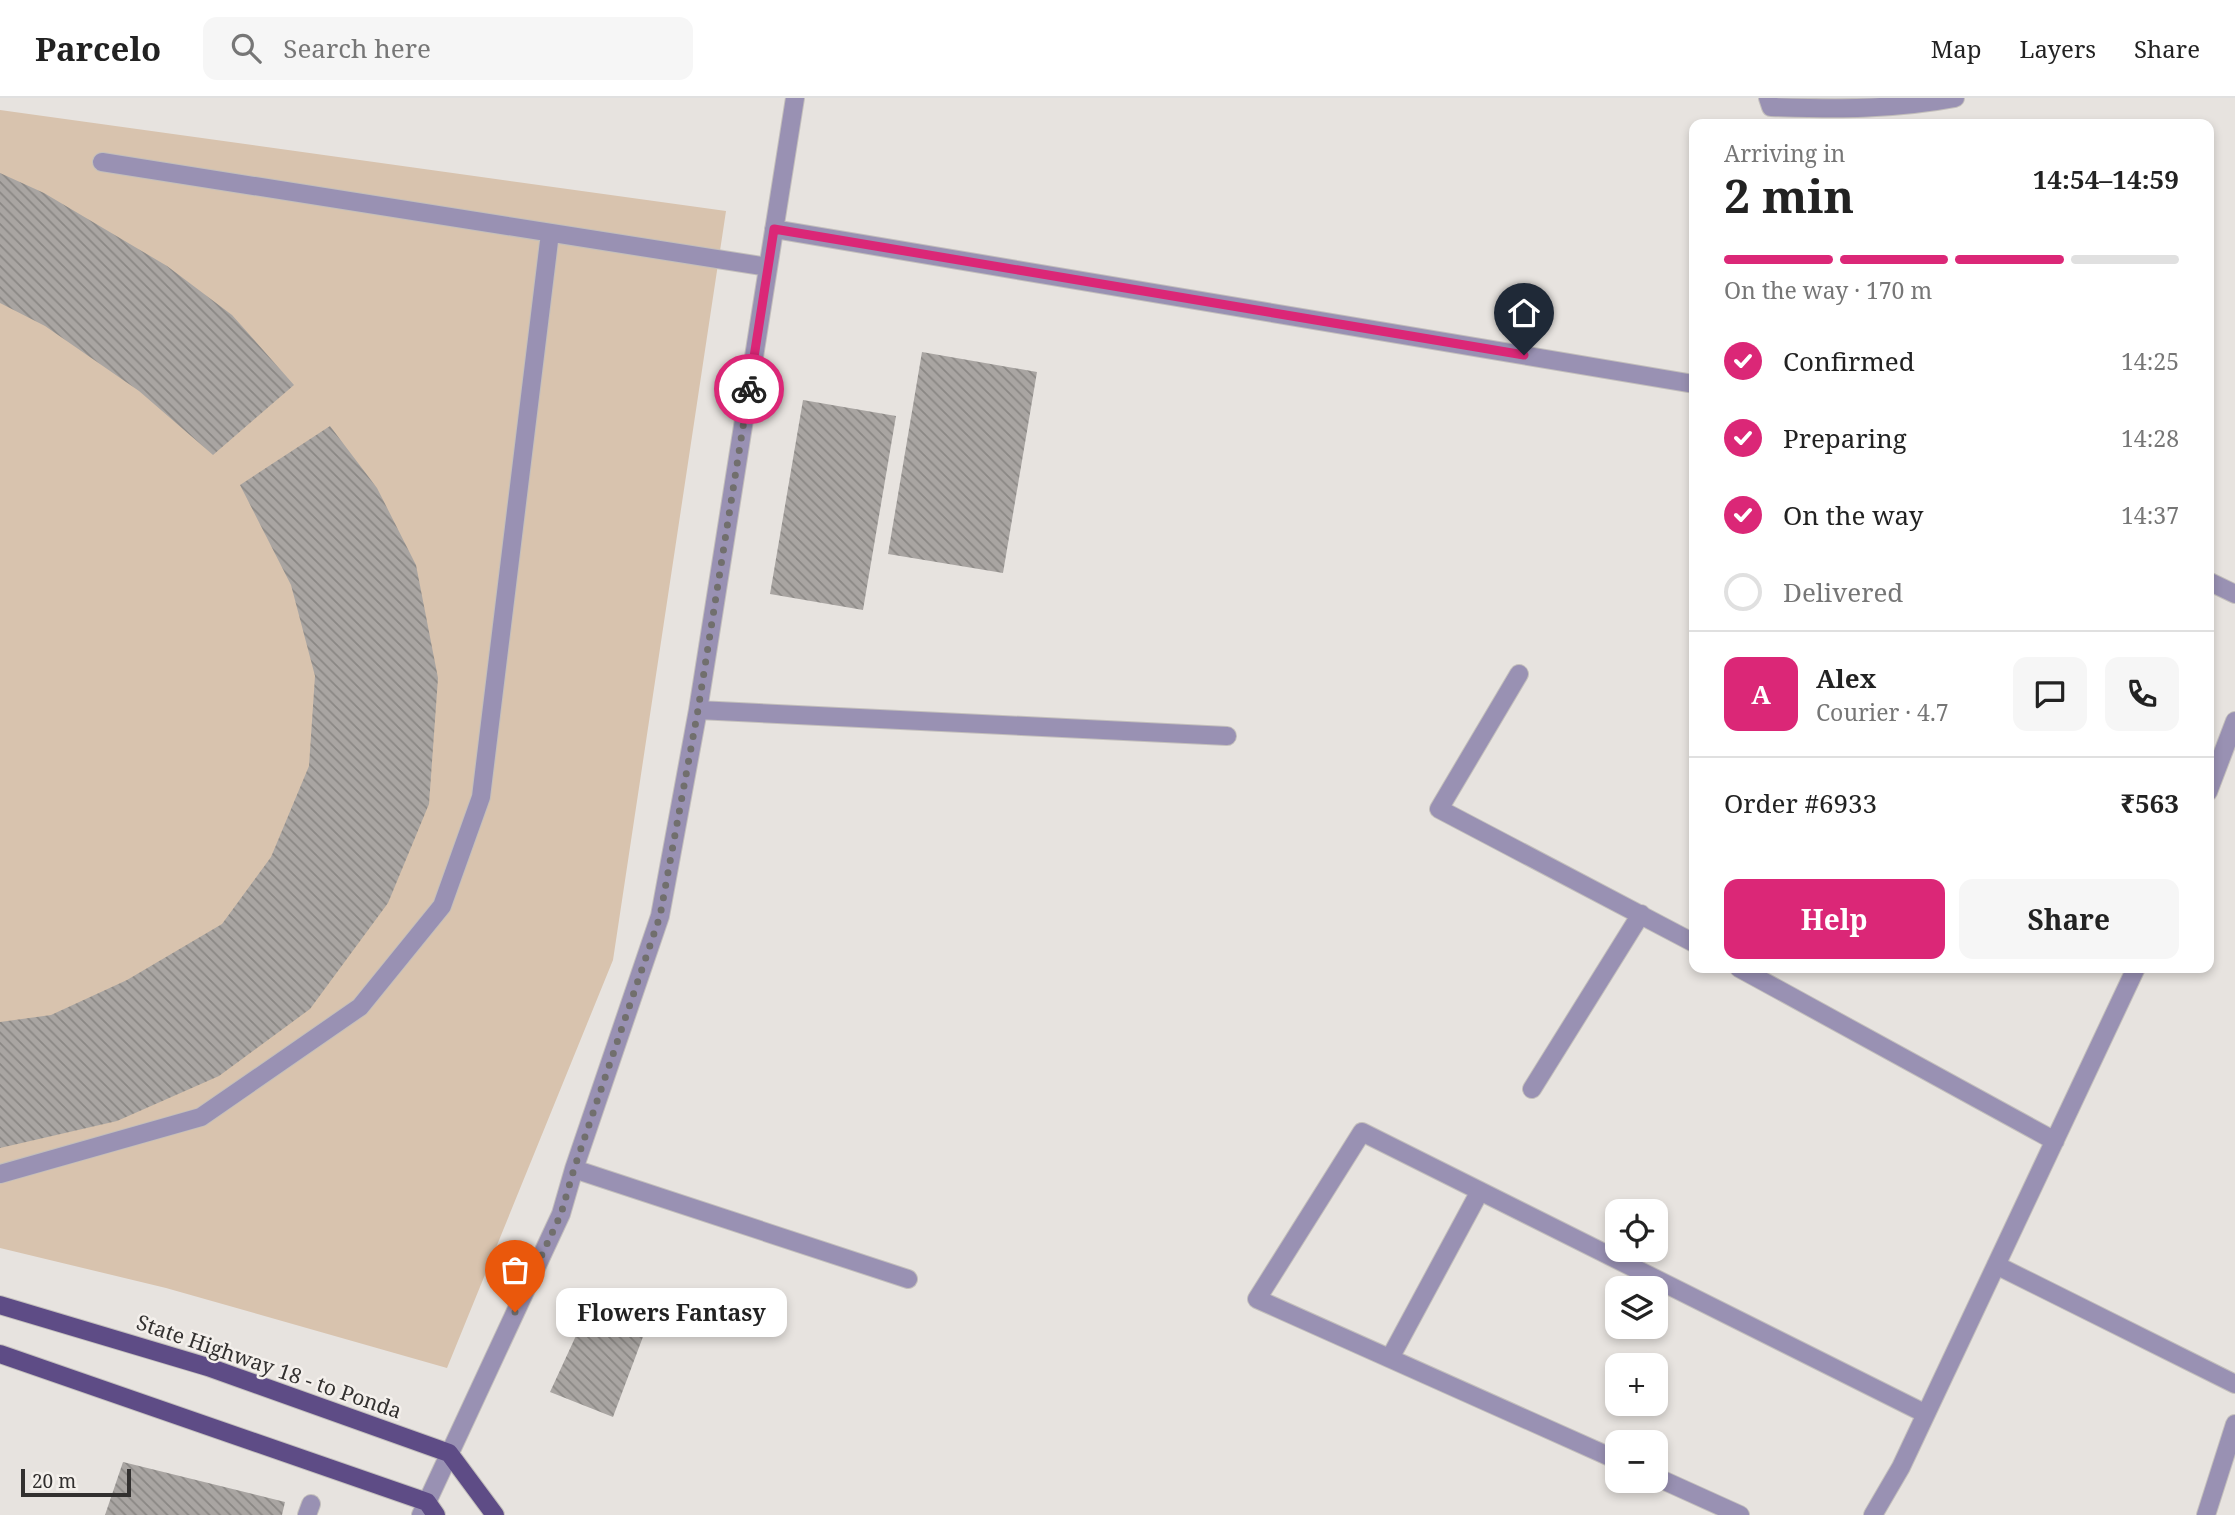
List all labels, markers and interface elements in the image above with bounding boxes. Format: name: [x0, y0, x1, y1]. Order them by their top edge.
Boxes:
search box: [203, 17, 693, 80]
text: Parcelo: [35, 26, 161, 71]
icon: search: [227, 29, 265, 67]
text: Search here: [283, 30, 431, 66]
text: Map: [1931, 32, 1982, 65]
text: Layers: [2020, 32, 2096, 65]
text: Share: [2134, 32, 2200, 65]
text: Arriving in: [1724, 137, 1845, 169]
text: 14:54–14:59: [2033, 161, 2179, 197]
text: 2 min: [1724, 164, 1854, 226]
text: On the way · 170 m: [1724, 274, 1932, 306]
pin: [1494, 283, 1554, 355]
icon: home: [1505, 294, 1543, 332]
icon: check: [1724, 342, 1762, 380]
text: Confirmed: [1783, 343, 1915, 379]
text: 14:25: [2121, 345, 2179, 377]
courier: [714, 354, 784, 424]
icon: bike: [730, 370, 768, 408]
icon: check: [1724, 419, 1762, 457]
text: Preparing: [1783, 420, 1907, 456]
text: 14:28: [2121, 422, 2179, 454]
icon: check: [1724, 496, 1762, 534]
text: On the way: [1783, 497, 1923, 533]
text: 14:37: [2121, 499, 2179, 531]
text: Delivered: [1783, 574, 1903, 610]
button: chat: [2013, 657, 2087, 731]
button: phone: [2105, 657, 2179, 731]
text: Alex: [1816, 660, 1876, 696]
text: A: [1751, 676, 1771, 712]
text: Courier · 4.7: [1816, 696, 1949, 728]
text: Order #6933: [1724, 785, 1877, 821]
text: ₹563: [2120, 785, 2179, 821]
button: Help: [1724, 879, 1945, 959]
button: Share: [1959, 879, 2179, 959]
map controls: [1605, 1199, 1668, 1493]
button: locate: [1605, 1199, 1668, 1262]
pin: [485, 1240, 545, 1312]
icon: bag: [496, 1251, 534, 1289]
button: layers: [1605, 1276, 1668, 1339]
callout: Flowers Fantasy: [557, 1288, 788, 1336]
text: Flowers Fantasy: [577, 1296, 766, 1328]
street label: State Highway 18 - to Ponda: [133, 1307, 406, 1425]
button: +: [1605, 1353, 1668, 1416]
button: −: [1605, 1430, 1668, 1493]
scale bar: [21, 1466, 131, 1498]
text: 20 m: [32, 1468, 76, 1494]

